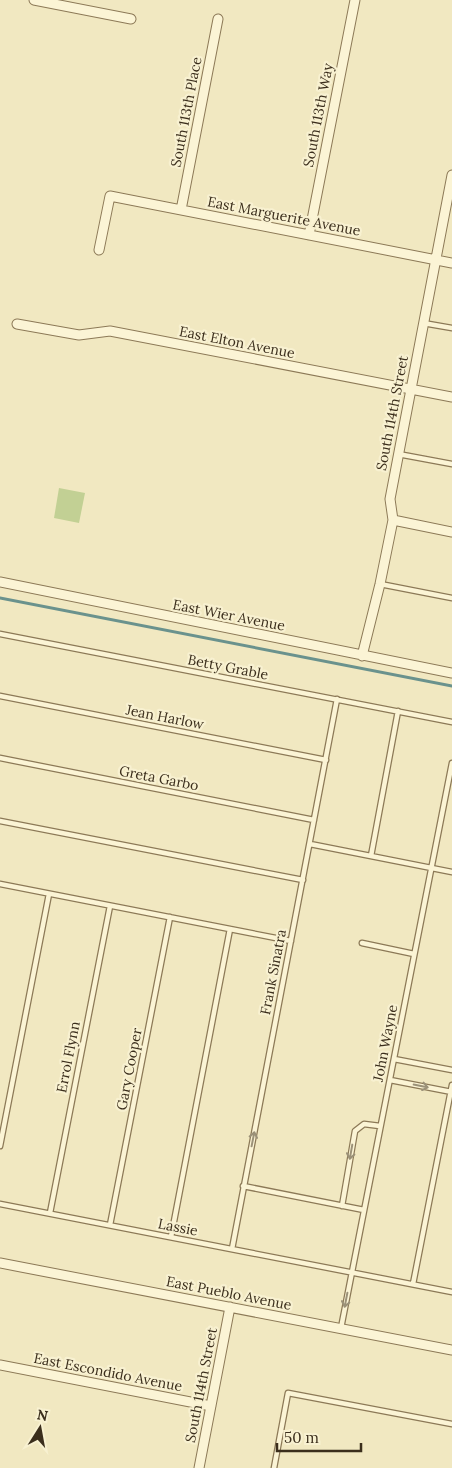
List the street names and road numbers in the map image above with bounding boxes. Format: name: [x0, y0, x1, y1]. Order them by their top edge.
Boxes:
street label: South 113th Place: [166, 55, 206, 169]
street label: South 113th Way: [299, 61, 337, 168]
street label: East Marguerite Avenue: [206, 192, 363, 240]
street label: East Elton Avenue: [178, 322, 297, 362]
street label: South 114th Street: [372, 353, 412, 472]
street label: East Wier Avenue: [171, 595, 287, 635]
street label: Betty Grable: [186, 650, 270, 684]
street label: Jean Harlow: [123, 700, 206, 734]
street label: Greta Garbo: [118, 761, 200, 795]
street label: Frank Sinatra: [256, 928, 290, 1016]
street label: John Wayne: [369, 1003, 401, 1084]
street label: Errol Flynn: [52, 1019, 84, 1094]
street label: Gary Cooper: [112, 1026, 146, 1112]
street label: Lassie: [157, 1214, 200, 1240]
street label: East Pueblo Avenue: [165, 1272, 294, 1314]
street label: South 114th Street: [181, 1325, 221, 1444]
street label: East Escondido Avenue: [32, 1349, 184, 1395]

